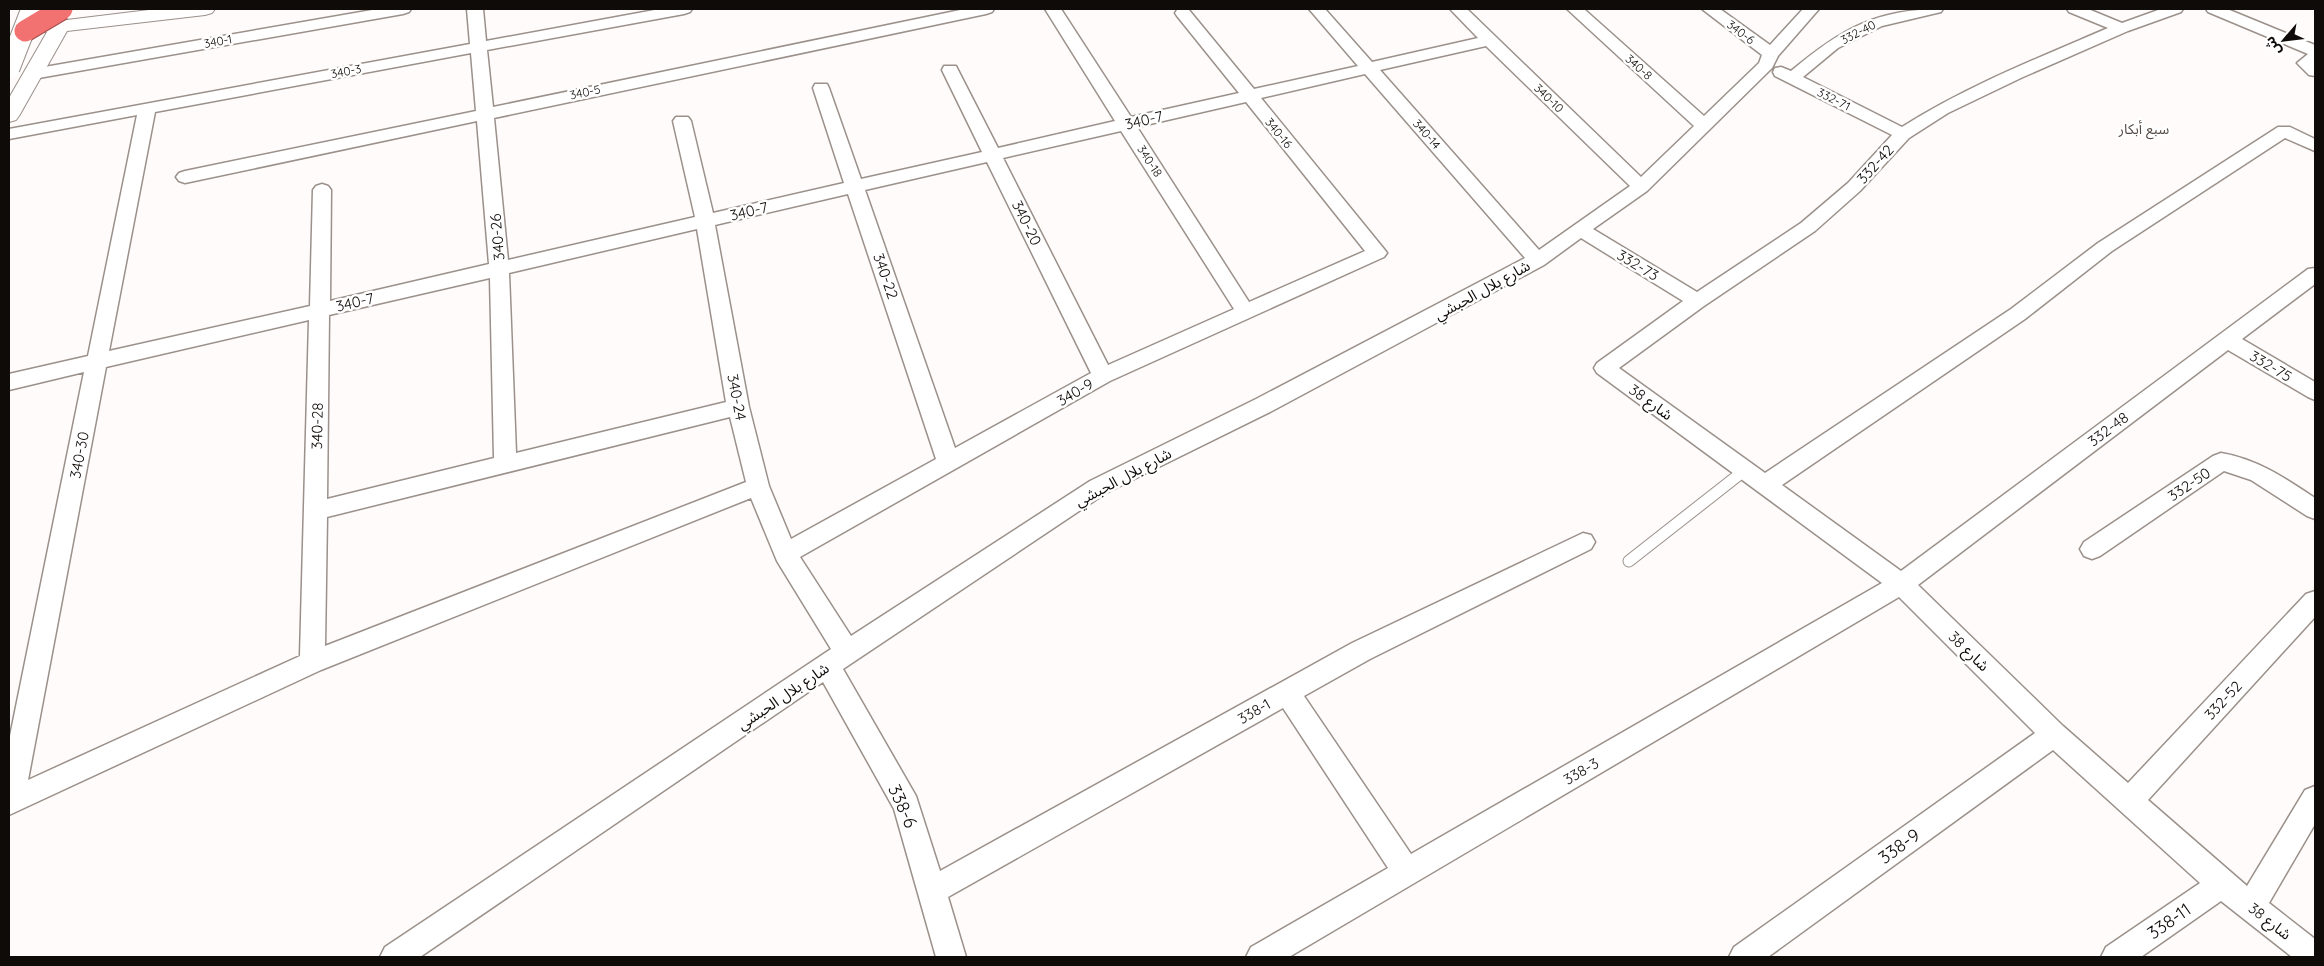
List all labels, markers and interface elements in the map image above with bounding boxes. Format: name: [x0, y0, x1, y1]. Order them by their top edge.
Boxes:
north arrow: [2259, 15, 2309, 65]
street label: 340-6: [1724, 17, 1758, 48]
street label: 332-40: [1838, 17, 1878, 47]
street label: 340-1: [203, 31, 233, 51]
text: ش: [2260, 33, 2285, 59]
street label: 340-8: [1622, 51, 1656, 83]
street label: 340-3: [329, 61, 363, 81]
street label: 340-10: [1531, 80, 1567, 116]
street label: 340-5: [568, 81, 602, 103]
street label: 332-71: [1815, 84, 1853, 114]
street label: 340-7: [1123, 106, 1165, 134]
street label: 340-16: [1262, 115, 1296, 152]
street label: 340-14: [1410, 116, 1444, 152]
district label: سبع أبكار: [2118, 120, 2169, 140]
street label: 332-42: [1853, 141, 1897, 187]
street label: 340-18: [1134, 142, 1166, 180]
street label: 340-7: [728, 197, 770, 225]
street label: 340-20: [1008, 197, 1046, 249]
street label: 340-26: [485, 213, 509, 261]
street label: 332-73: [1614, 245, 1662, 285]
street label: 340-22: [869, 251, 903, 301]
street label: شارع بلال الحبشي: [1431, 256, 1535, 327]
street label: 340-7: [334, 288, 376, 316]
street label: 332-75: [2246, 346, 2296, 386]
street label: 340-24: [723, 372, 751, 422]
street label: 340-9: [1053, 374, 1097, 410]
street label: شارع 38: [1624, 380, 1677, 427]
street label: 340-28: [307, 402, 327, 450]
street label: 332-48: [2084, 408, 2132, 450]
street label: 340-30: [65, 430, 93, 480]
street label: شارع بلال الحبشي: [1071, 443, 1176, 513]
street label: 332-50: [2164, 463, 2214, 505]
street label: شارع 38: [1943, 627, 1993, 677]
street label: شارع بلال الحبشي: [733, 658, 834, 736]
street label: 332-52: [2200, 677, 2246, 723]
street label: 338-1: [1234, 694, 1274, 728]
street label: 338-3: [1560, 753, 1602, 789]
street label: 338-6: [883, 781, 923, 832]
street label: 338-9: [1874, 823, 1924, 869]
street label: 338-11: [2143, 898, 2195, 944]
street label: شارع 38: [2243, 898, 2295, 946]

